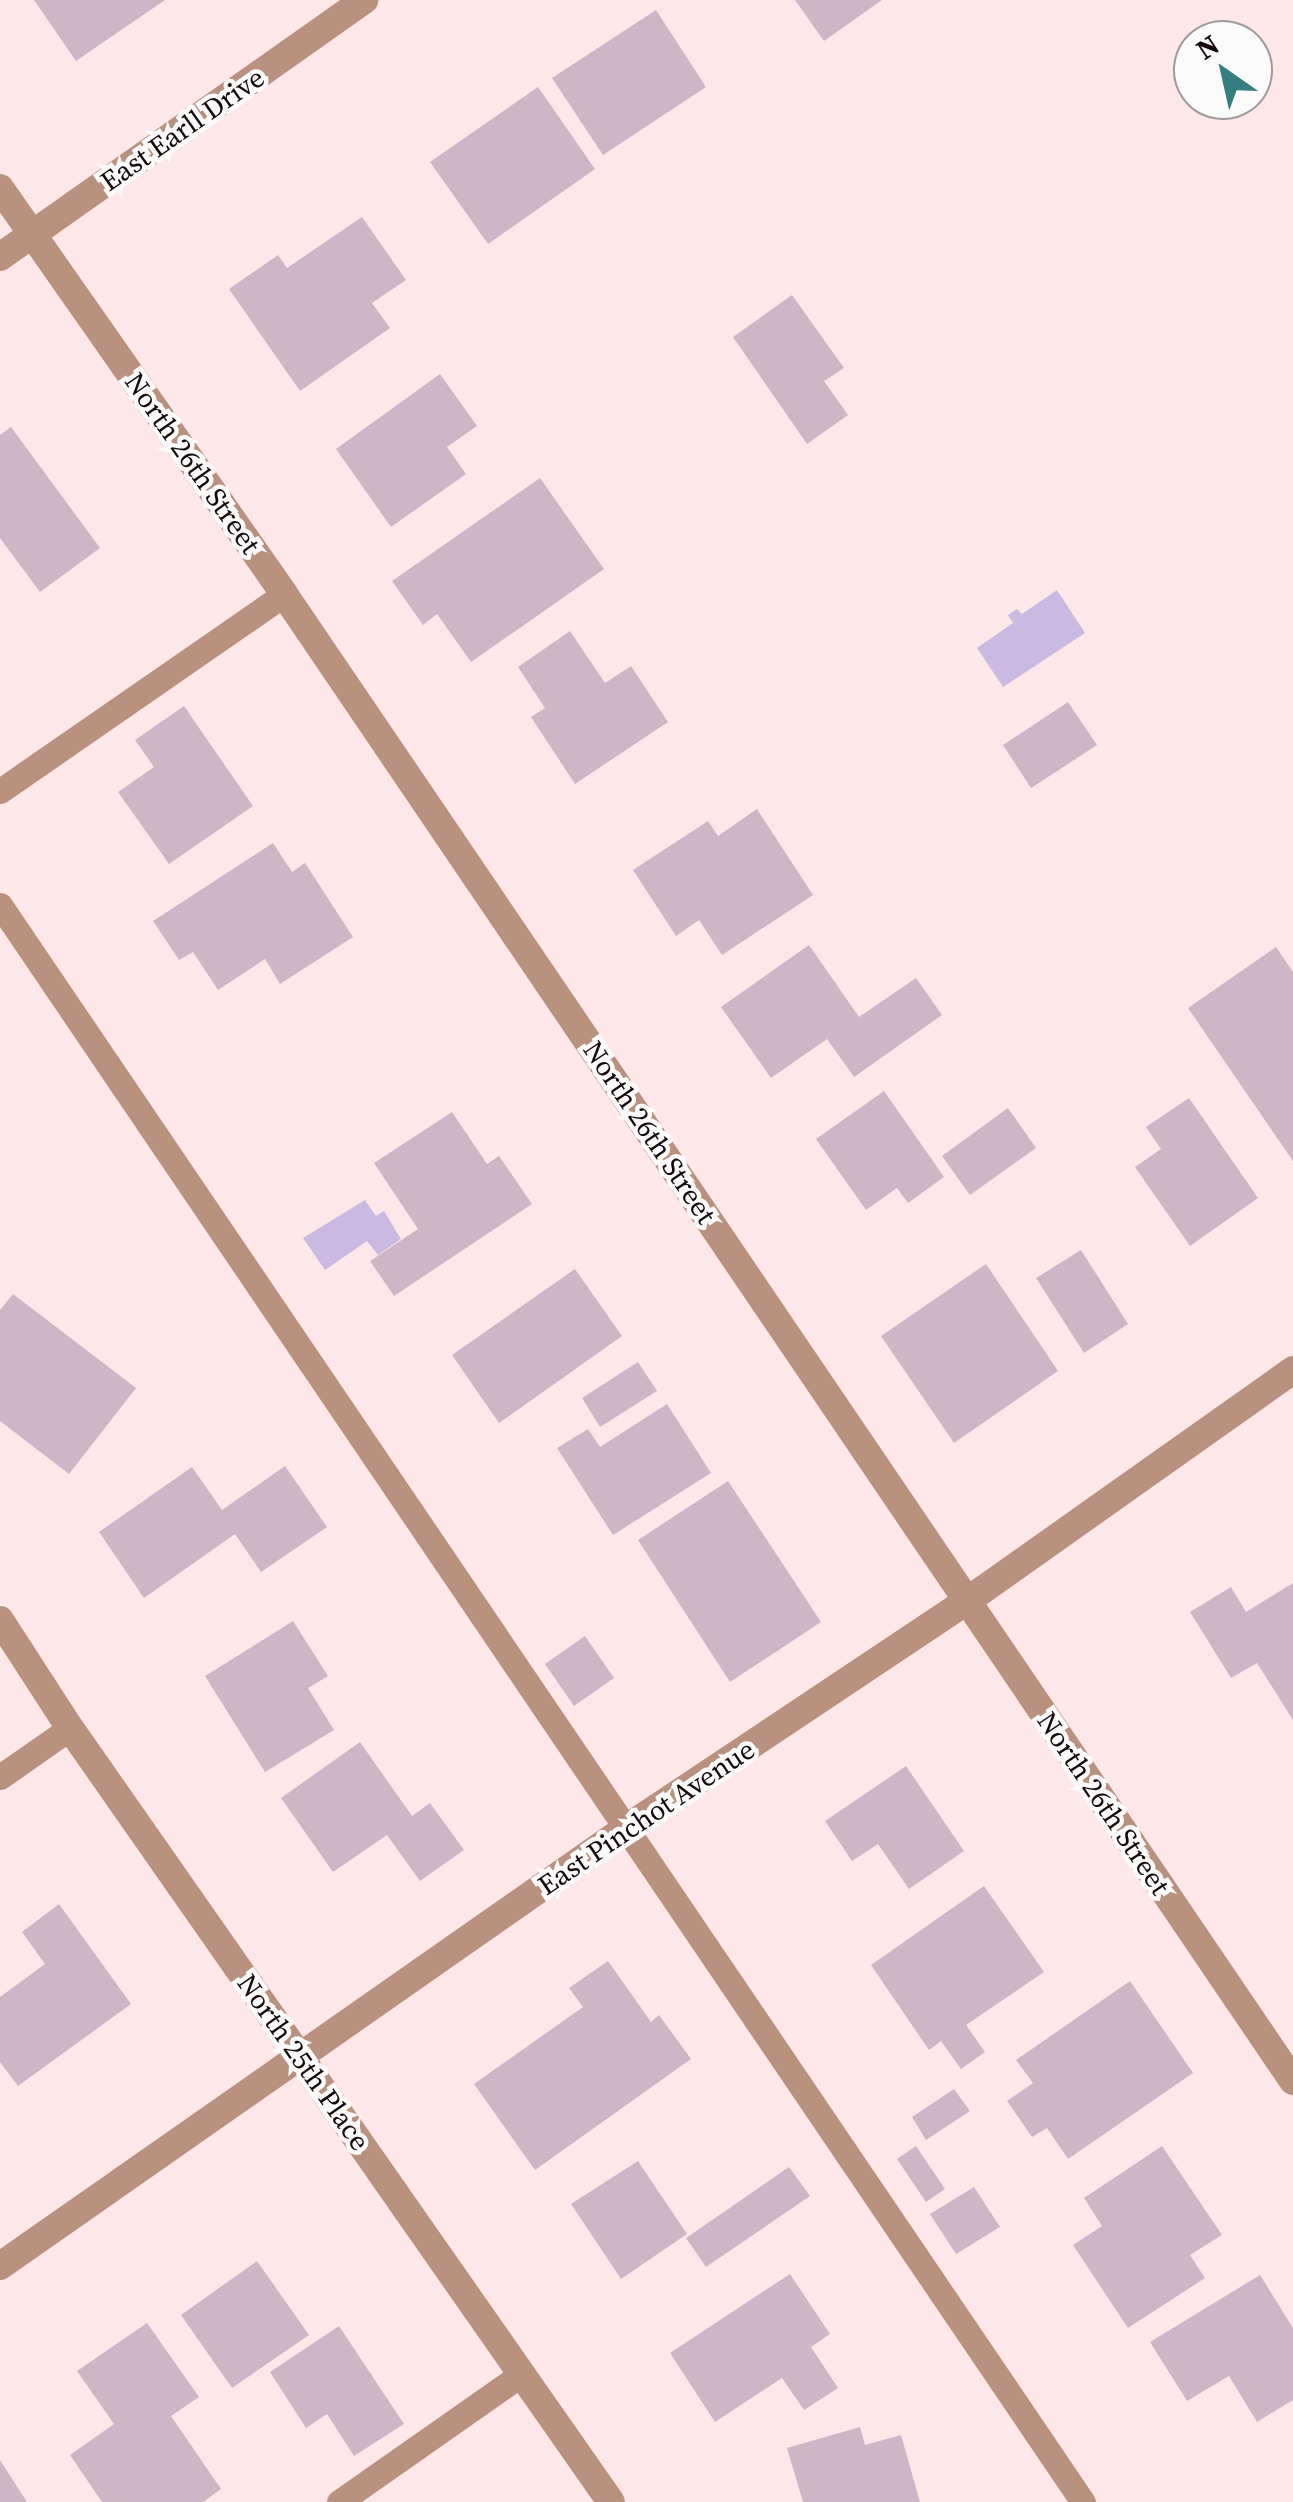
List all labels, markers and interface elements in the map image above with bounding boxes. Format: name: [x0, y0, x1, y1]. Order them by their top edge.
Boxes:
north arrow: [1173, 20, 1273, 120]
text: N: [1188, 25, 1226, 68]
street label: East Earll Drive: [94, 60, 270, 198]
street label: North 26th Street: [118, 366, 268, 560]
street label: North 26th Street: [576, 1034, 724, 1230]
street label: North 26th Street: [1030, 1705, 1178, 1901]
street label: East Pinchot Avenue: [531, 1732, 761, 1902]
street label: North 25th Place: [231, 1967, 377, 2157]

